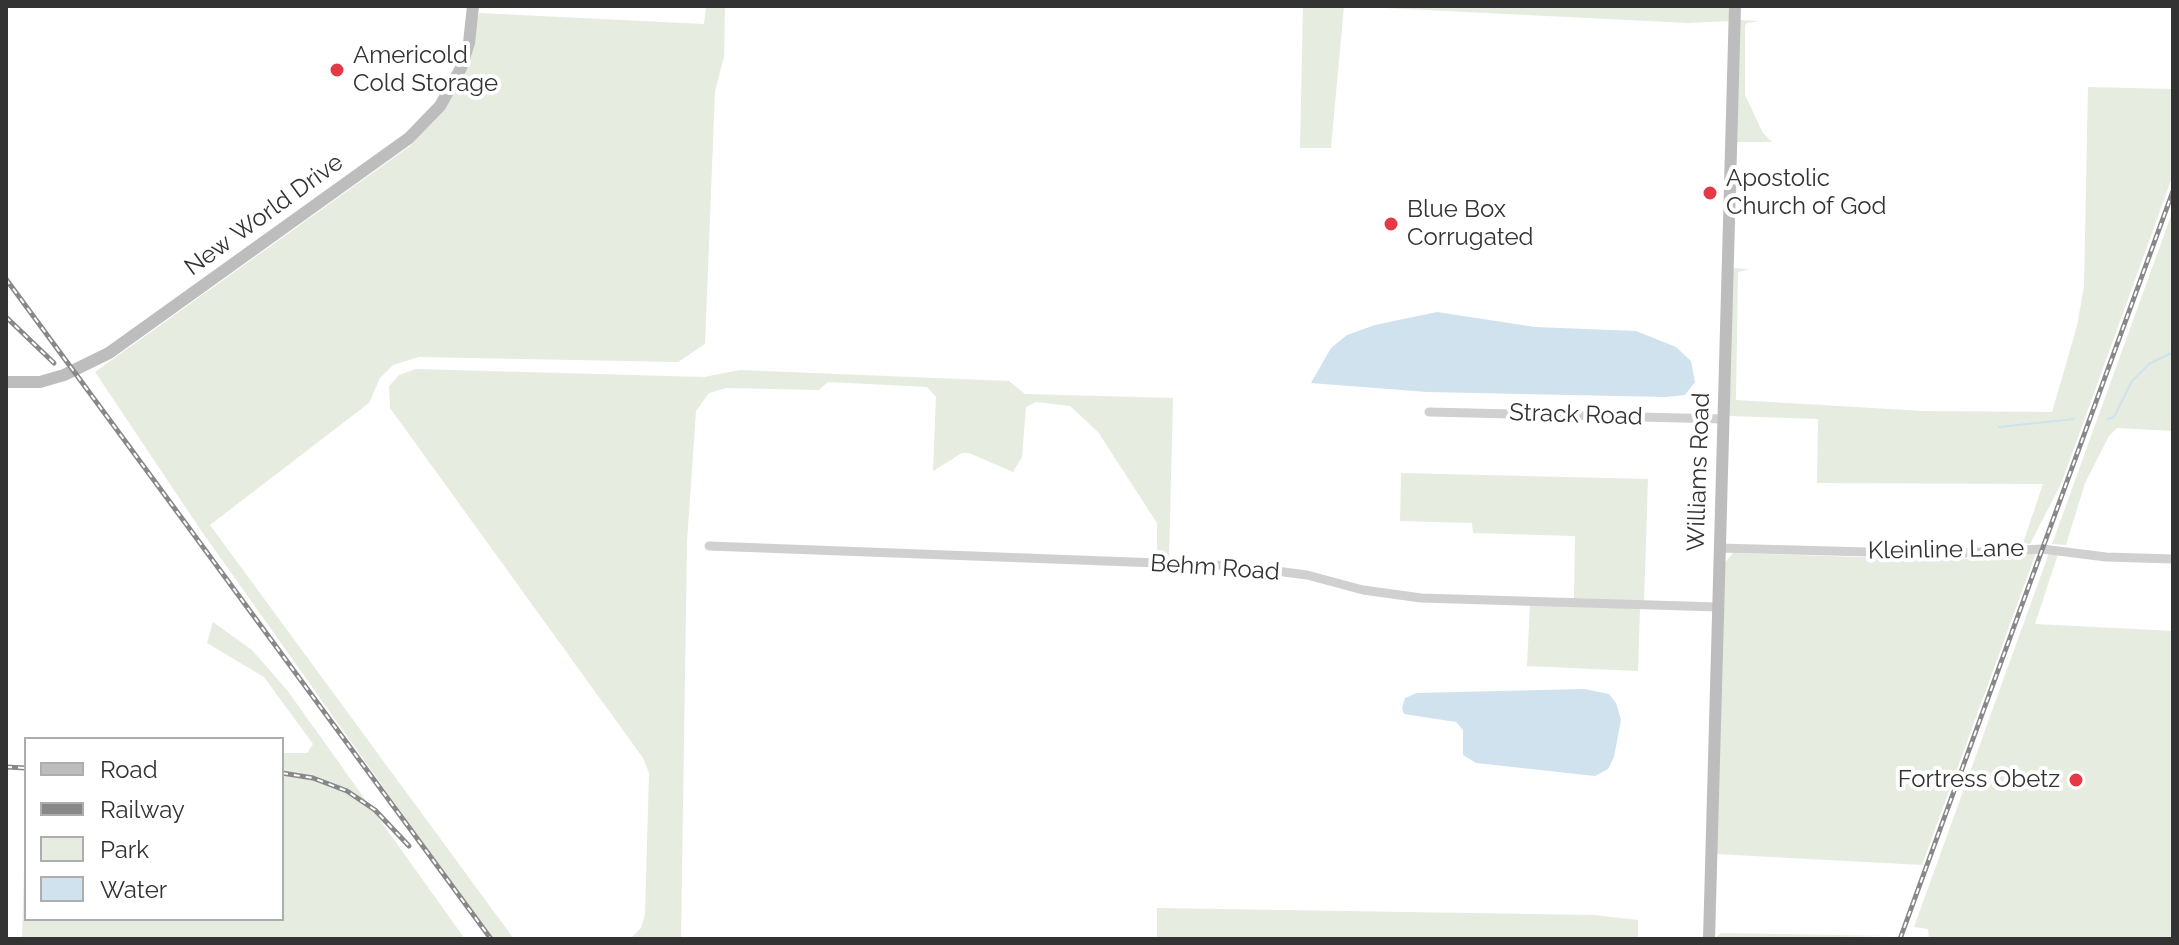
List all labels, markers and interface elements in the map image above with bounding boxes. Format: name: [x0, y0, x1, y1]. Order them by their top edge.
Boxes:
place label: Americold Cold Storage: [353, 42, 498, 98]
marker: Americold Cold Storage: [328, 61, 346, 79]
street label: New World Drive: [179, 148, 349, 282]
place label: Apostolic Church of God: [1726, 165, 1887, 221]
marker: Apostolic Church of God: [1701, 184, 1719, 202]
place label: Blue Box Corrugated: [1407, 196, 1534, 252]
marker: Blue Box Corrugated: [1382, 215, 1400, 233]
street label: Williams Road: [1682, 392, 1716, 552]
street label: Strack Road: [1509, 398, 1643, 432]
street label: Kleinline Lane: [1868, 534, 2024, 566]
street label: Behm Road: [1149, 549, 1281, 587]
legend: [24, 737, 284, 921]
text: Road: [100, 755, 158, 784]
place label: Fortress Obetz: [1898, 766, 2060, 794]
marker: Fortress Obetz: [2067, 771, 2085, 789]
text: Railway: [100, 795, 185, 824]
text: Park: [100, 835, 149, 864]
text: Water: [100, 875, 167, 904]

